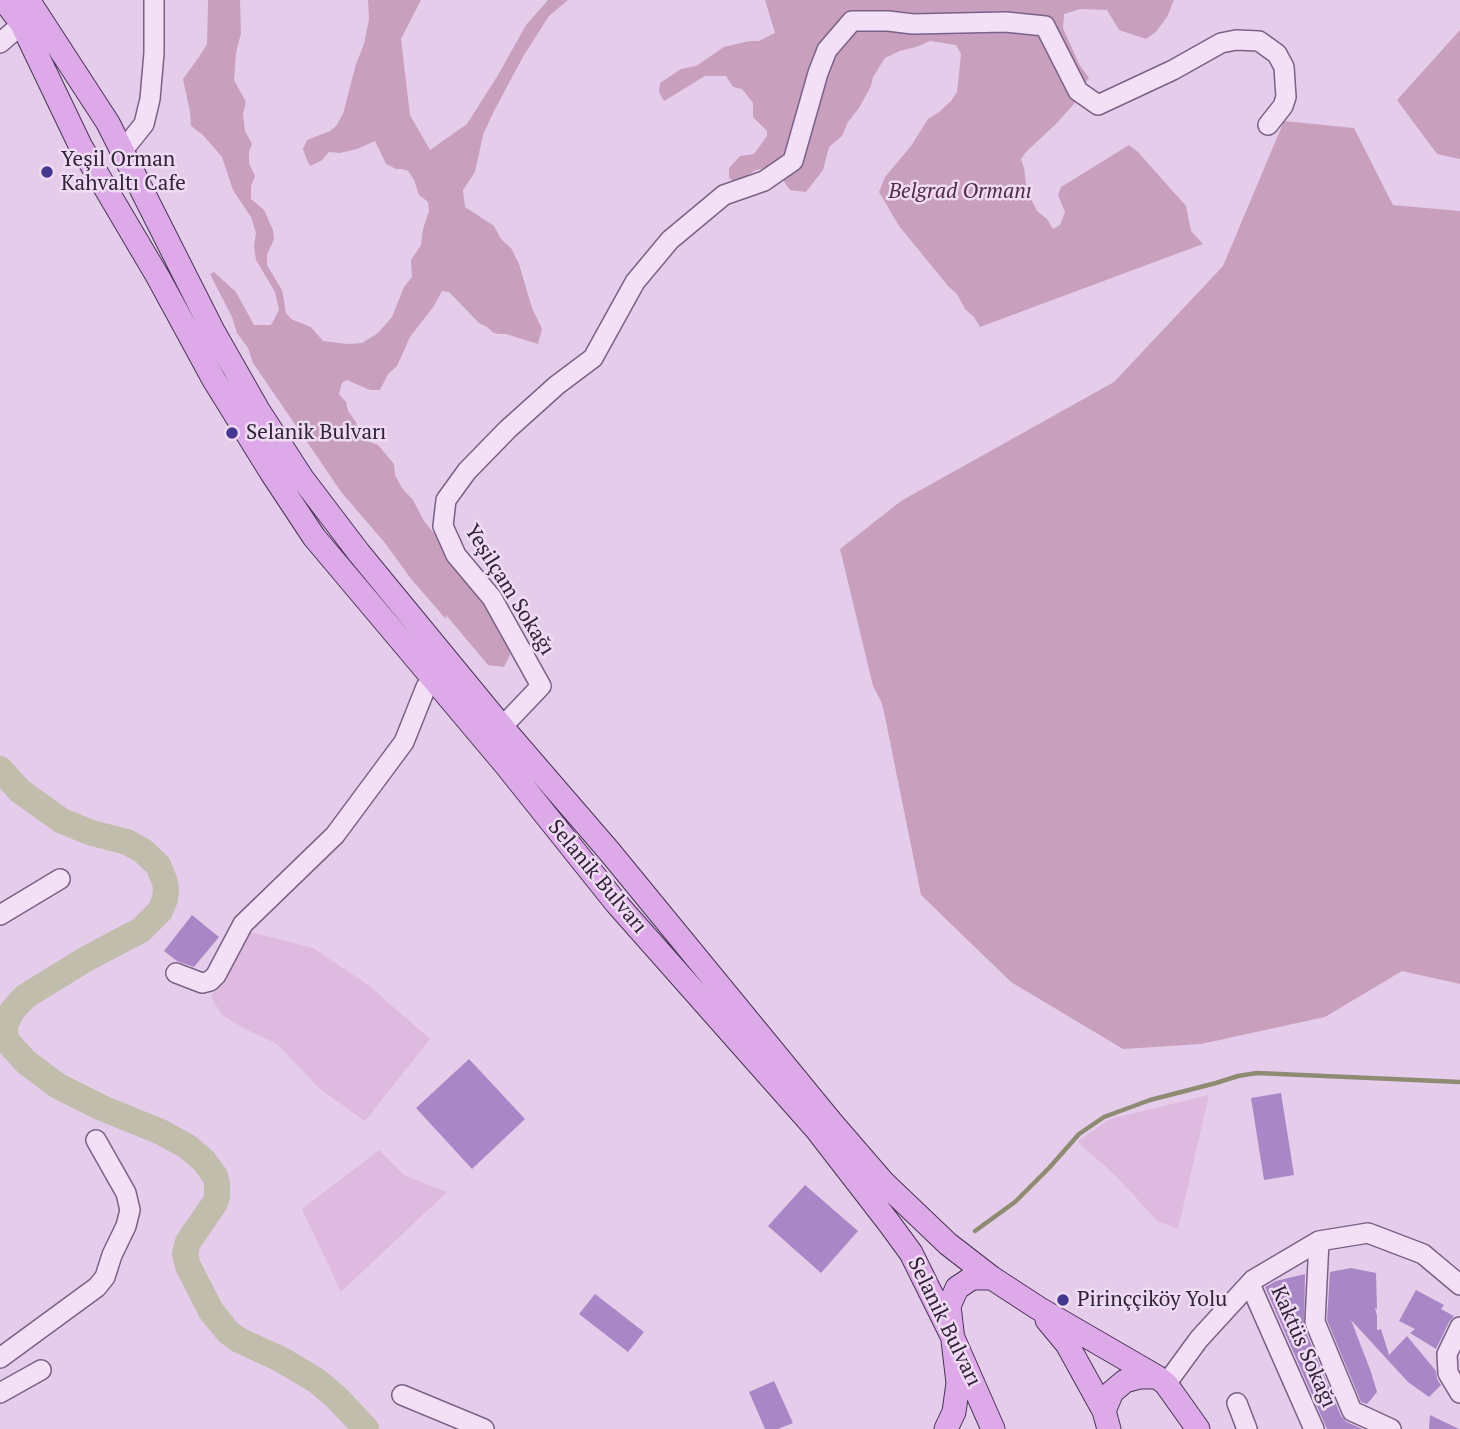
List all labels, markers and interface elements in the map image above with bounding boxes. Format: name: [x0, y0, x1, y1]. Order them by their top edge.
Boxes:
place label: Yeşil Orman Kahvaltı Cafe: [61, 147, 186, 197]
marker: Yeşil Orman Kahvaltı Cafe: [39, 164, 55, 180]
park label: Belgrad Ormanı: [888, 179, 1032, 205]
place label: Selanik Bulvarı: [246, 420, 386, 446]
marker: Selanik Bulvarı: [224, 425, 240, 441]
street label: Yeşilçam Sokağı: [459, 520, 559, 660]
street label: Selanik Bulvarı: [542, 815, 652, 939]
street label: Selanik Bulvarı: [902, 1253, 986, 1391]
street label: Kaktüs Sokağı: [1265, 1282, 1341, 1412]
place label: Pirinççiköy Yolu: [1077, 1287, 1227, 1313]
marker: Pirinççiköy Yolu: [1055, 1292, 1071, 1308]

